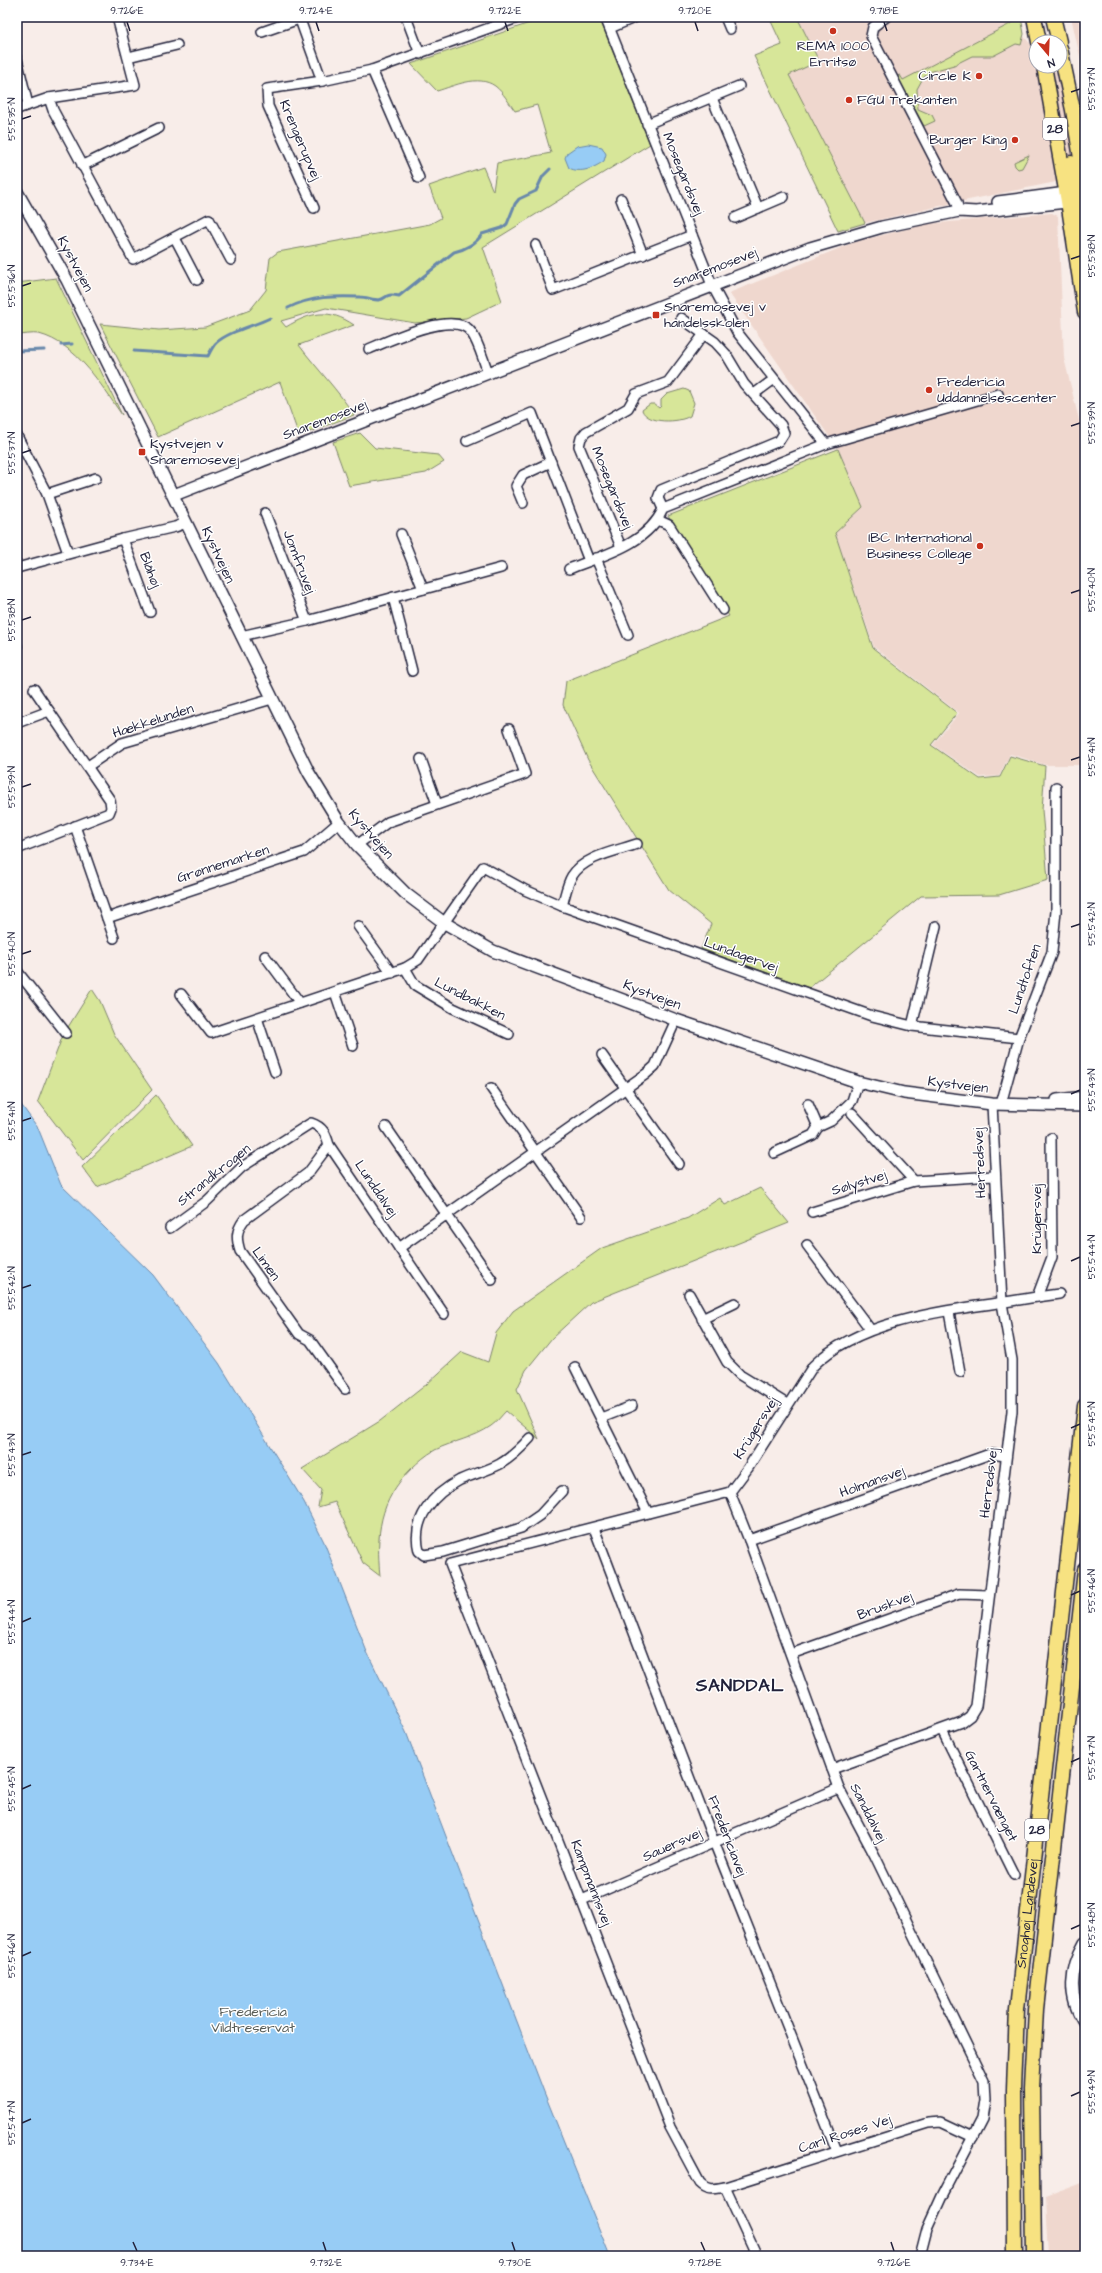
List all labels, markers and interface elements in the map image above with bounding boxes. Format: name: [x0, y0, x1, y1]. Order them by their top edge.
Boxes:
text: 9.726°E: [110, 4, 144, 18]
text: 9.724°E: [299, 4, 333, 18]
text: 9.722°E: [489, 4, 521, 18]
text: 9.720°E: [678, 4, 712, 18]
text: 9.718°E: [869, 4, 899, 18]
marker: REMA 1000 Erritsø: [828, 26, 838, 36]
north arrow: [1028, 34, 1068, 74]
place label: REMA 1000 Erritsø: [797, 36, 870, 72]
text: N: [1045, 55, 1057, 71]
place label: Circle K: [919, 66, 972, 86]
text: 55.537°N: [1085, 68, 1099, 110]
marker: Circle K: [974, 71, 984, 81]
place label: FGU Trekanten: [857, 90, 957, 110]
marker: FGU Trekanten: [844, 95, 854, 105]
text: 55.535°N: [5, 97, 19, 141]
street label: Krengerupvej: [274, 97, 326, 184]
road number: 28: [1043, 118, 1067, 140]
street label: Mosegårdsvej: [657, 130, 709, 219]
place label: Burger King: [929, 130, 1007, 150]
marker: Burger King: [1010, 135, 1020, 145]
street label: Kystvejen: [52, 232, 98, 296]
text: 55.538°N: [1085, 235, 1099, 277]
street label: Snaremosevej: [670, 243, 761, 293]
text: 55.536°N: [5, 265, 19, 307]
place label: Snaremosevej v handelsskolen: [664, 297, 767, 333]
marker: Snaremosevej v handelsskolen: [651, 310, 661, 320]
place label: Fredericia Uddannelsescenter: [937, 372, 1056, 408]
marker: Fredericia Uddannelsescenter: [924, 385, 934, 395]
street label: Snaremosevej: [280, 395, 371, 445]
text: 55.539°N: [1085, 402, 1099, 444]
text: 55.537°N: [5, 432, 19, 474]
place label: Kystvejen v Snaremosevej: [150, 434, 240, 470]
street label: Mosegårdsvej: [586, 444, 638, 533]
marker: Kystvejen v Snaremosevej: [137, 447, 147, 457]
street label: Kystvejen: [196, 523, 240, 587]
street label: Jomfruvej: [278, 527, 320, 597]
place label: IBC International Business College: [867, 528, 972, 564]
marker: IBC International Business College: [975, 541, 985, 551]
street label: Blåhøj: [134, 549, 166, 591]
text: 55.540°N: [1085, 568, 1099, 612]
text: 55.538°N: [5, 599, 19, 641]
street label: Hækkelunden: [110, 698, 196, 744]
text: 55.541°N: [1085, 737, 1099, 777]
text: 55.539°N: [5, 766, 19, 808]
street label: Kystvejen: [344, 805, 398, 863]
street label: Grønnemarken: [174, 840, 272, 888]
text: 55.542°N: [1085, 902, 1099, 946]
text: 55.540°N: [5, 932, 19, 976]
street label: Lundagervej: [701, 932, 782, 978]
street label: Lundtoften: [1004, 941, 1046, 1017]
street label: Lundbakken: [431, 972, 509, 1026]
street label: Kystvejen: [620, 975, 684, 1015]
text: 55.543°N: [1085, 1068, 1099, 1112]
street label: Kystvejen: [927, 1071, 989, 1099]
text: 55.541°N: [5, 1101, 19, 1141]
street label: Herredsvej: [969, 1127, 991, 1199]
street label: Strandkrogen: [173, 1139, 255, 1211]
street label: Lunddalvej: [350, 1157, 403, 1222]
street label: Sølystvej: [829, 1165, 890, 1201]
street label: Krügersvej: [1027, 1183, 1047, 1254]
text: 55.544°N: [1085, 1235, 1099, 1279]
street label: Limen: [247, 1243, 285, 1285]
text: 55.542°N: [5, 1266, 19, 1310]
street label: Krügersvej: [729, 1393, 783, 1463]
text: 55.545°N: [1085, 1402, 1099, 1447]
text: 55.543°N: [5, 1433, 19, 1477]
street label: Herredsvej: [975, 1446, 1003, 1519]
street label: Holmansvej: [837, 1461, 908, 1503]
text: 55.546°N: [1085, 1569, 1099, 1613]
street label: Bruskvej: [854, 1587, 916, 1625]
text: 55.544°N: [5, 1600, 19, 1644]
district label: SANDDAL: [695, 1673, 784, 1698]
text: 55.547°N: [1085, 1736, 1099, 1780]
street label: Gartnervænget: [959, 1747, 1023, 1845]
text: 55.545°N: [5, 1767, 19, 1812]
street label: Sanddalvej: [845, 1780, 892, 1847]
street label: Fredericiavej: [702, 1793, 752, 1880]
road number: 28: [1025, 1819, 1049, 1841]
street label: Sauersvej: [639, 1823, 705, 1867]
street label: Kampmannsvej: [565, 1837, 617, 1929]
street label: Snoghøj Landevej: [1012, 1857, 1044, 1969]
text: 55.548°N: [1085, 1903, 1099, 1947]
text: 55.546°N: [5, 1934, 19, 1978]
park label: Fredericia Vildtreservat: [211, 2002, 295, 2038]
text: 55.549°N: [1085, 2070, 1099, 2114]
text: 55.547°N: [5, 2101, 19, 2145]
street label: Carl Roses Vej: [796, 2109, 894, 2158]
text: 9.734°E: [120, 2256, 154, 2270]
text: 9.732°E: [310, 2256, 342, 2270]
text: 9.730°E: [499, 2256, 531, 2270]
text: 9.728°E: [688, 2256, 722, 2270]
text: 9.726°E: [877, 2256, 911, 2270]

